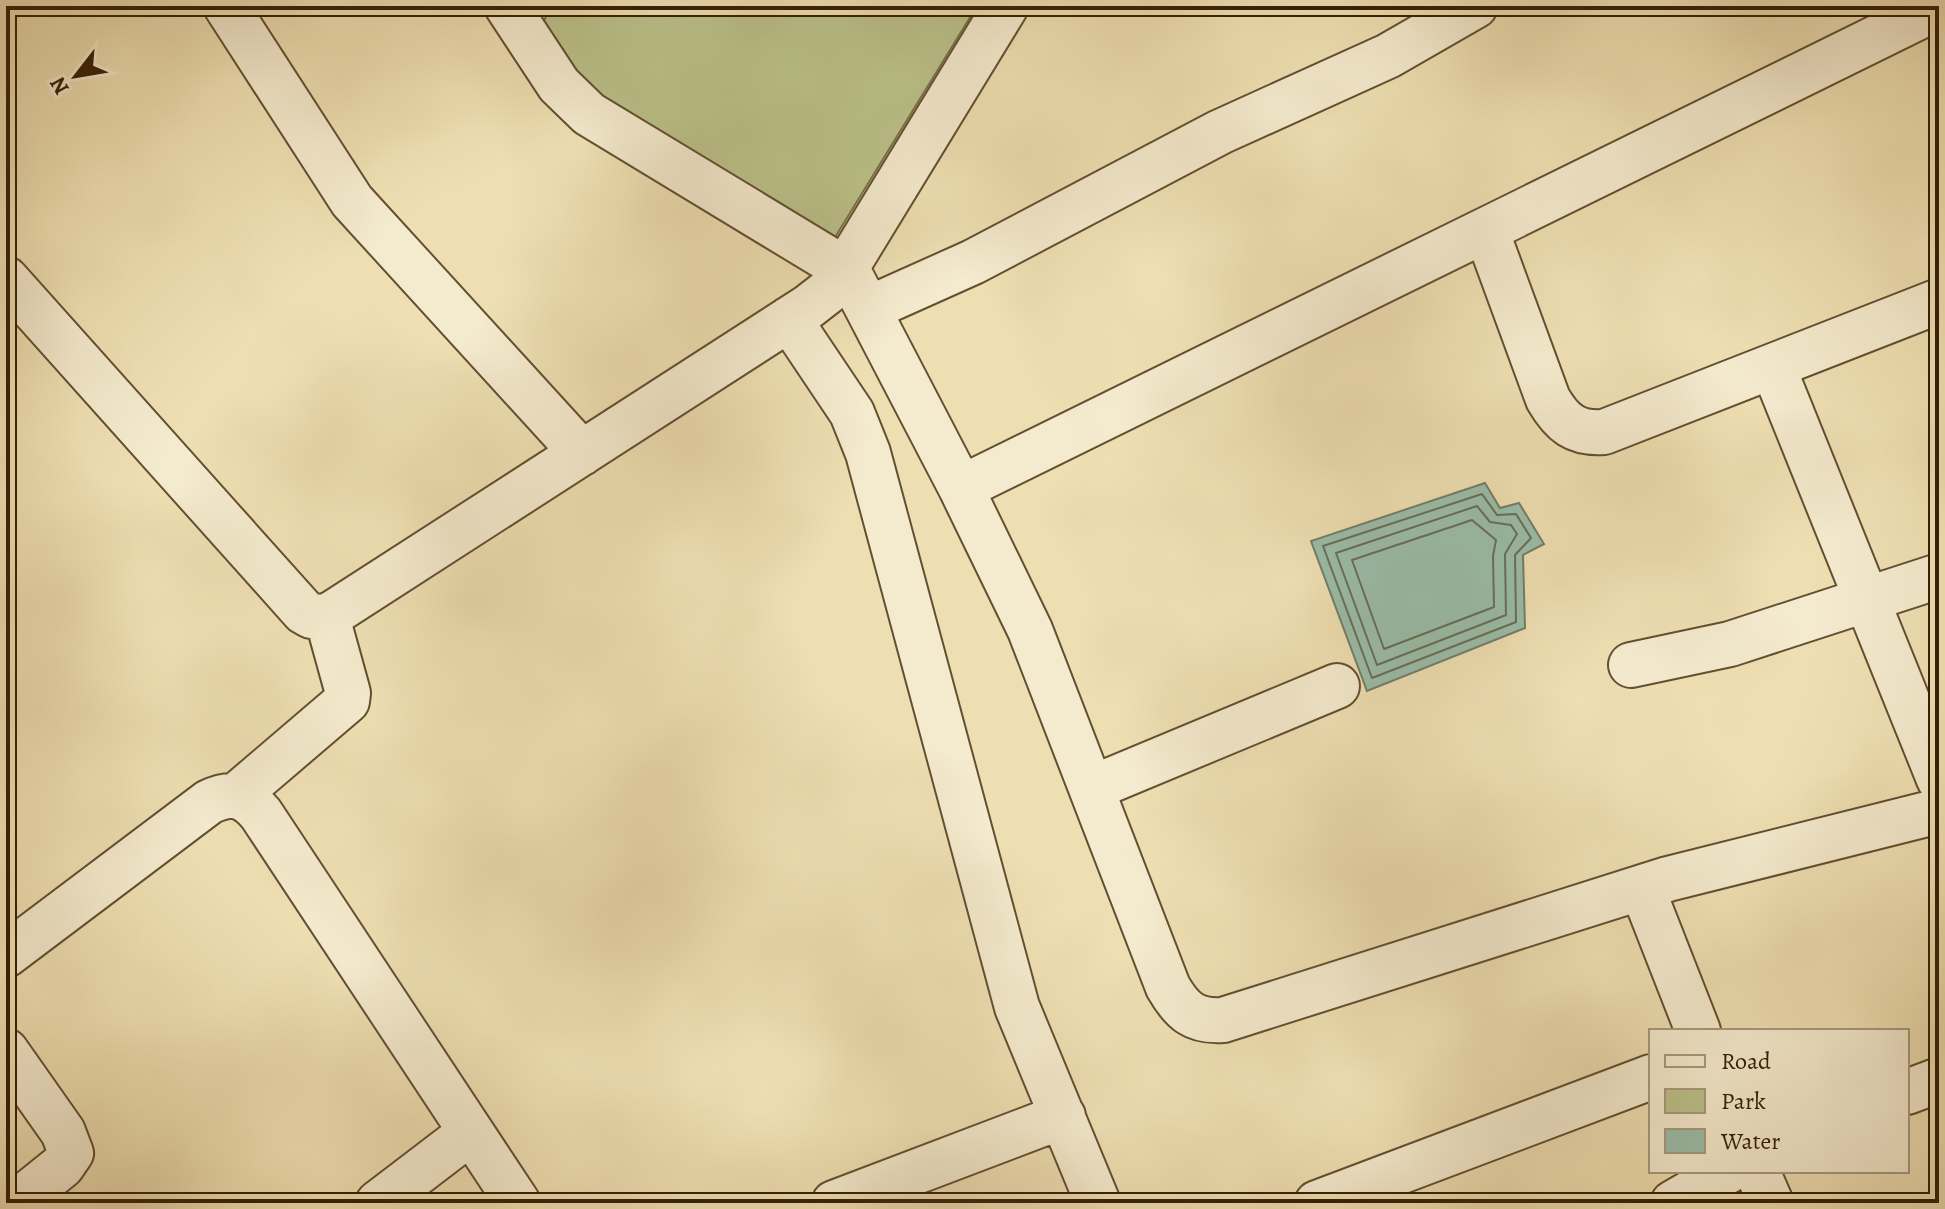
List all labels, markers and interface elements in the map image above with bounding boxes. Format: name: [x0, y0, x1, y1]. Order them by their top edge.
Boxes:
north arrow: [36, 36, 116, 116]
text: N: [43, 71, 77, 100]
legend: [1649, 1029, 1909, 1173]
text: Road: [1721, 1045, 1771, 1077]
text: Park: [1721, 1085, 1766, 1117]
text: Water: [1720, 1125, 1781, 1157]

